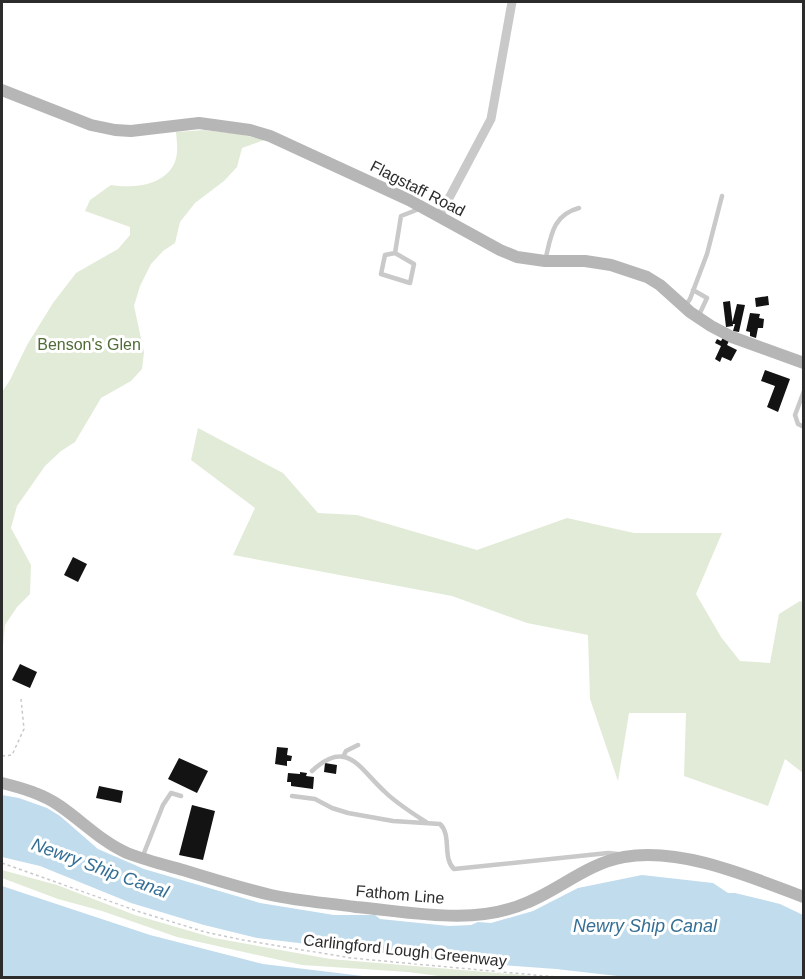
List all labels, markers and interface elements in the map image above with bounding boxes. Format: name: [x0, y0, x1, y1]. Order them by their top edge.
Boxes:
street label: Flagstaff Road: [368, 157, 468, 220]
park label: Benson's Glen: [37, 336, 141, 353]
water label: Newry Ship Canal: [29, 834, 172, 902]
street label: Fathom Line: [355, 882, 445, 907]
water label: Newry Ship Canal: [573, 916, 718, 936]
street label: Carlingford Lough Greenway: [302, 931, 508, 970]

